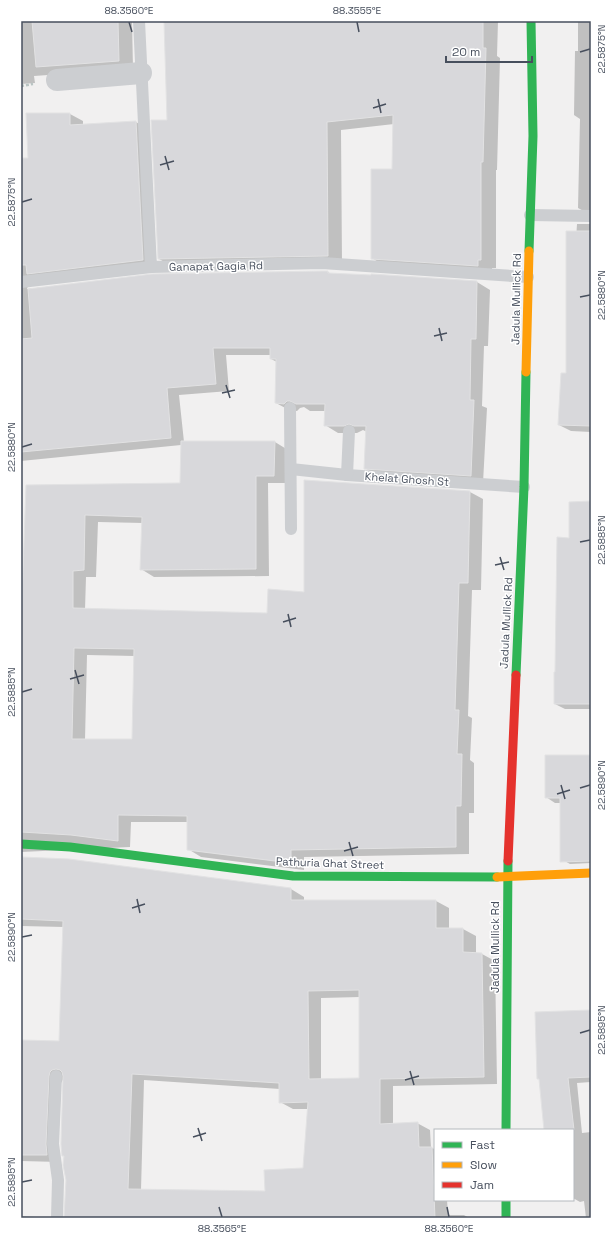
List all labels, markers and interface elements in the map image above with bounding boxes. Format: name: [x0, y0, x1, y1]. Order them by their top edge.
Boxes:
text: 88.3560°E: [105, 4, 154, 17]
text: 88.3555°E: [333, 4, 382, 17]
text: 22.5875°N: [595, 25, 608, 73]
scale bar: [446, 38, 532, 64]
text: 20 m: [452, 44, 480, 60]
text: 22.5875°N: [5, 178, 18, 226]
street label: Jadula Mullick Rd: [508, 253, 524, 345]
street label: Ganapat Gagia Rd: [169, 258, 263, 274]
text: 22.5880°N: [595, 270, 608, 320]
text: 22.5880°N: [5, 422, 18, 472]
street label: Khelat Ghosh St: [364, 469, 450, 489]
text: 22.5885°N: [595, 515, 608, 565]
street label: Jadula Mullick Rd: [497, 577, 515, 669]
text: 22.5885°N: [5, 667, 18, 717]
text: 22.5890°N: [595, 760, 608, 810]
street label: Pathuria Ghat Street: [276, 854, 384, 872]
street label: Jadula Mullick Rd: [488, 901, 502, 993]
text: 22.5890°N: [5, 912, 18, 962]
text: 22.5895°N: [595, 1005, 608, 1055]
legend: [434, 1129, 574, 1201]
text: Fast: [470, 1137, 495, 1153]
text: 22.5895°N: [5, 1157, 18, 1207]
text: Slow: [470, 1157, 497, 1173]
text: Jam: [470, 1177, 494, 1193]
text: 88.3565°E: [198, 1222, 247, 1235]
text: 88.3560°E: [425, 1222, 474, 1235]

